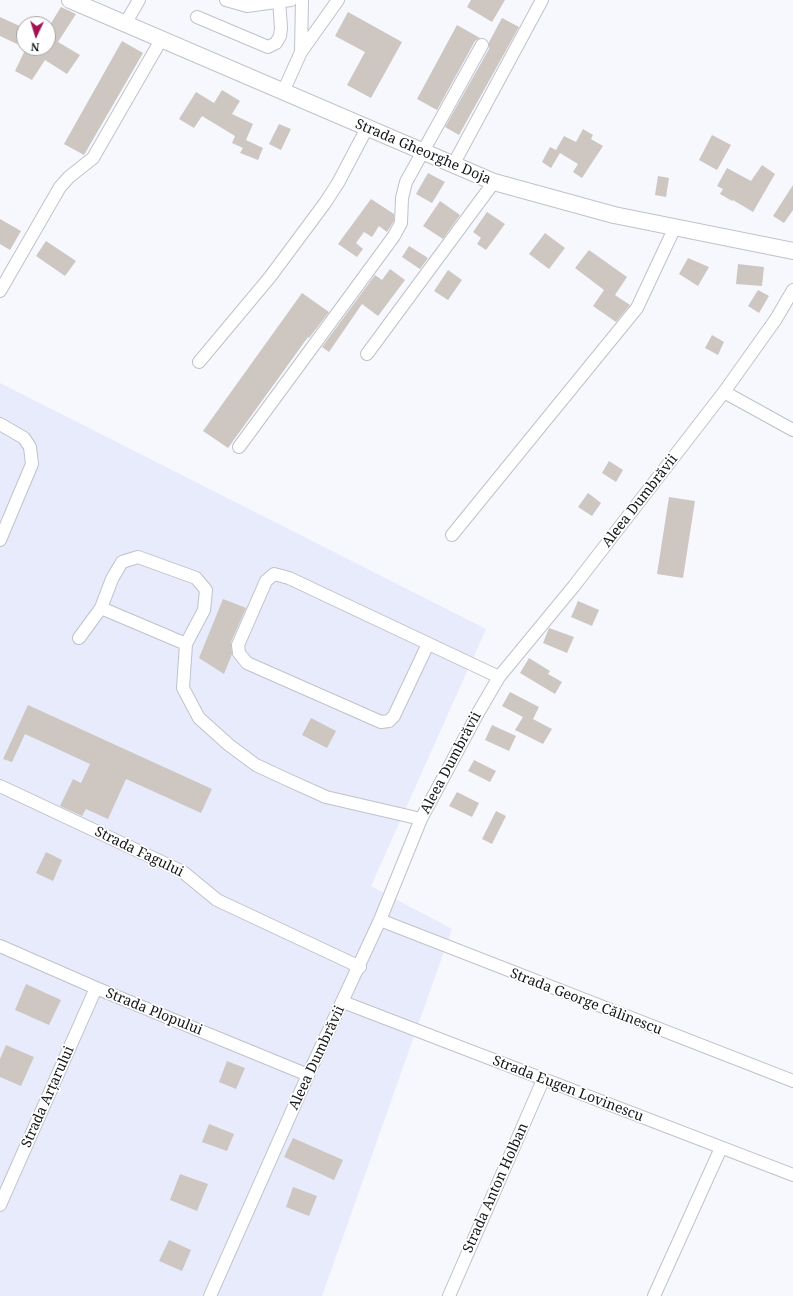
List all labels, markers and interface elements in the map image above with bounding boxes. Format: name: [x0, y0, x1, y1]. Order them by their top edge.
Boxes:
north arrow: [16, 16, 56, 56]
text: N: [30, 40, 40, 55]
street label: Strada Gheorghe Doja: [353, 116, 493, 188]
street label: Aleea Dumbrăvii: [599, 451, 681, 551]
street label: Aleea Dumbrăvii: [417, 709, 485, 817]
street label: Strada Fagului: [92, 823, 186, 881]
street label: Strada George Călinescu: [508, 965, 664, 1039]
street label: Strada Plopului: [103, 985, 205, 1039]
street label: Aleea Dumbrăvii: [286, 1003, 348, 1113]
street label: Strada Arțarului: [18, 1044, 78, 1150]
street label: Strada Eugen Lovinescu: [490, 1052, 646, 1126]
street label: Strada Anton Holban: [460, 1120, 532, 1256]

